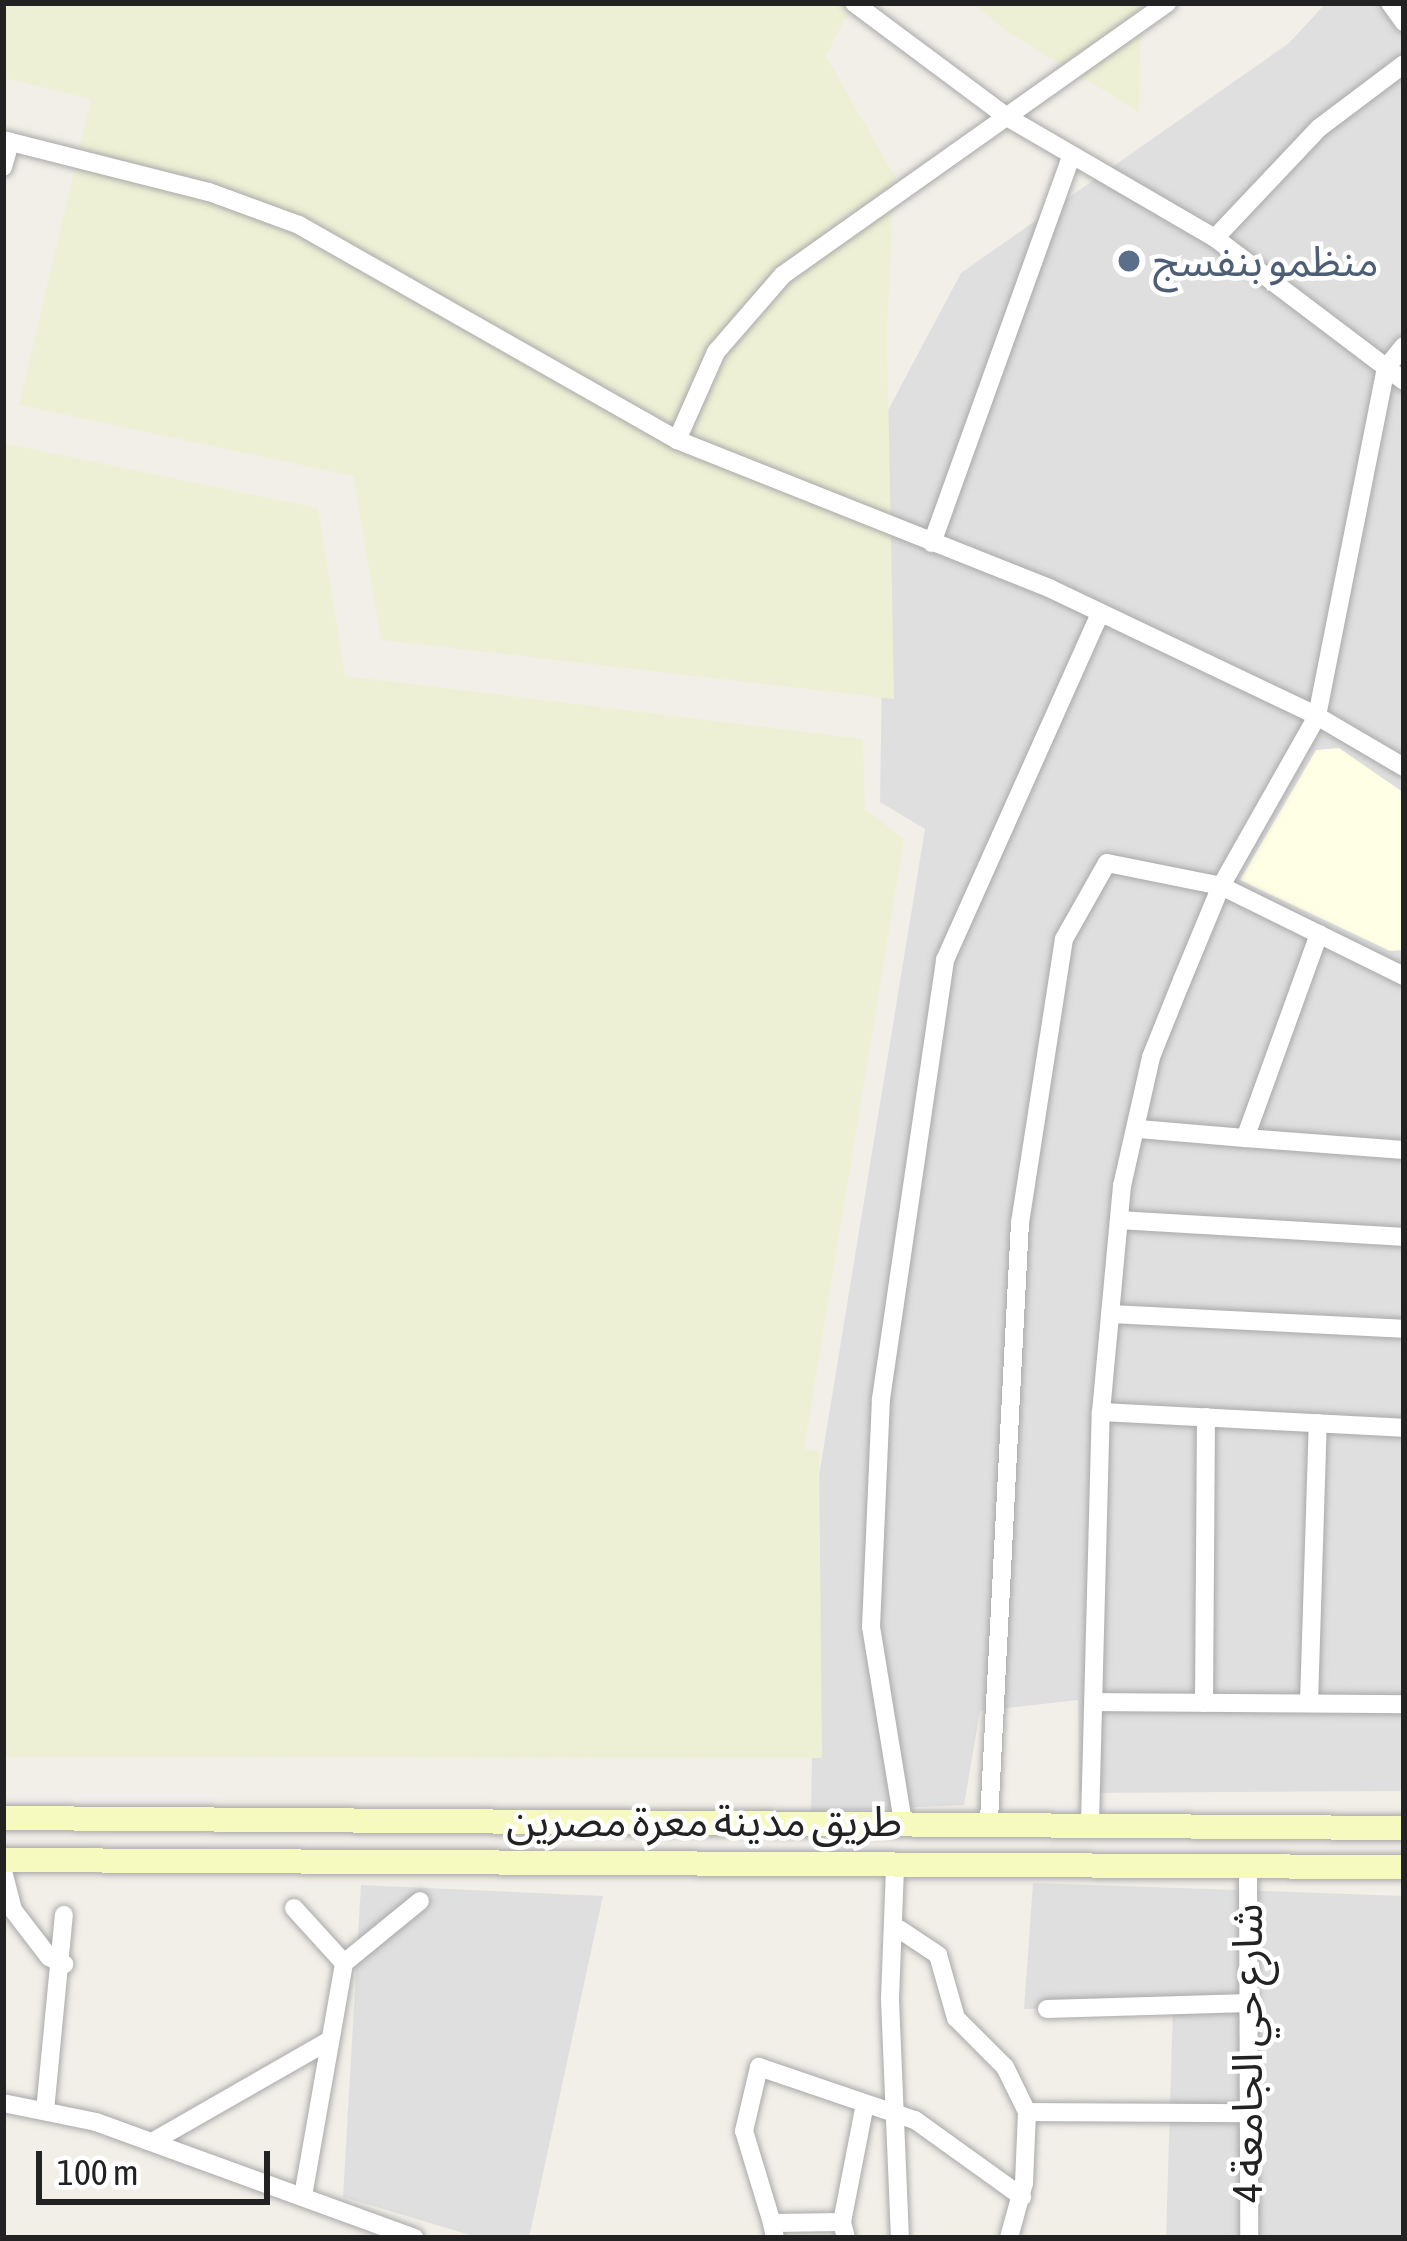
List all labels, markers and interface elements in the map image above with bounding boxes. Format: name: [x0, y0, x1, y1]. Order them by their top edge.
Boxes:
place label: منظمو بنفسج: [1153, 236, 1379, 286]
marker: منظمو بنفسج: [1116, 248, 1142, 274]
street label: طريق مدينة معرة مصرين: [506, 1796, 902, 1846]
street label: شارع حي الجامعة 4: [1222, 1904, 1272, 2202]
scale bar: [42, 2127, 276, 2201]
text: 100 m: [57, 2151, 139, 2193]

